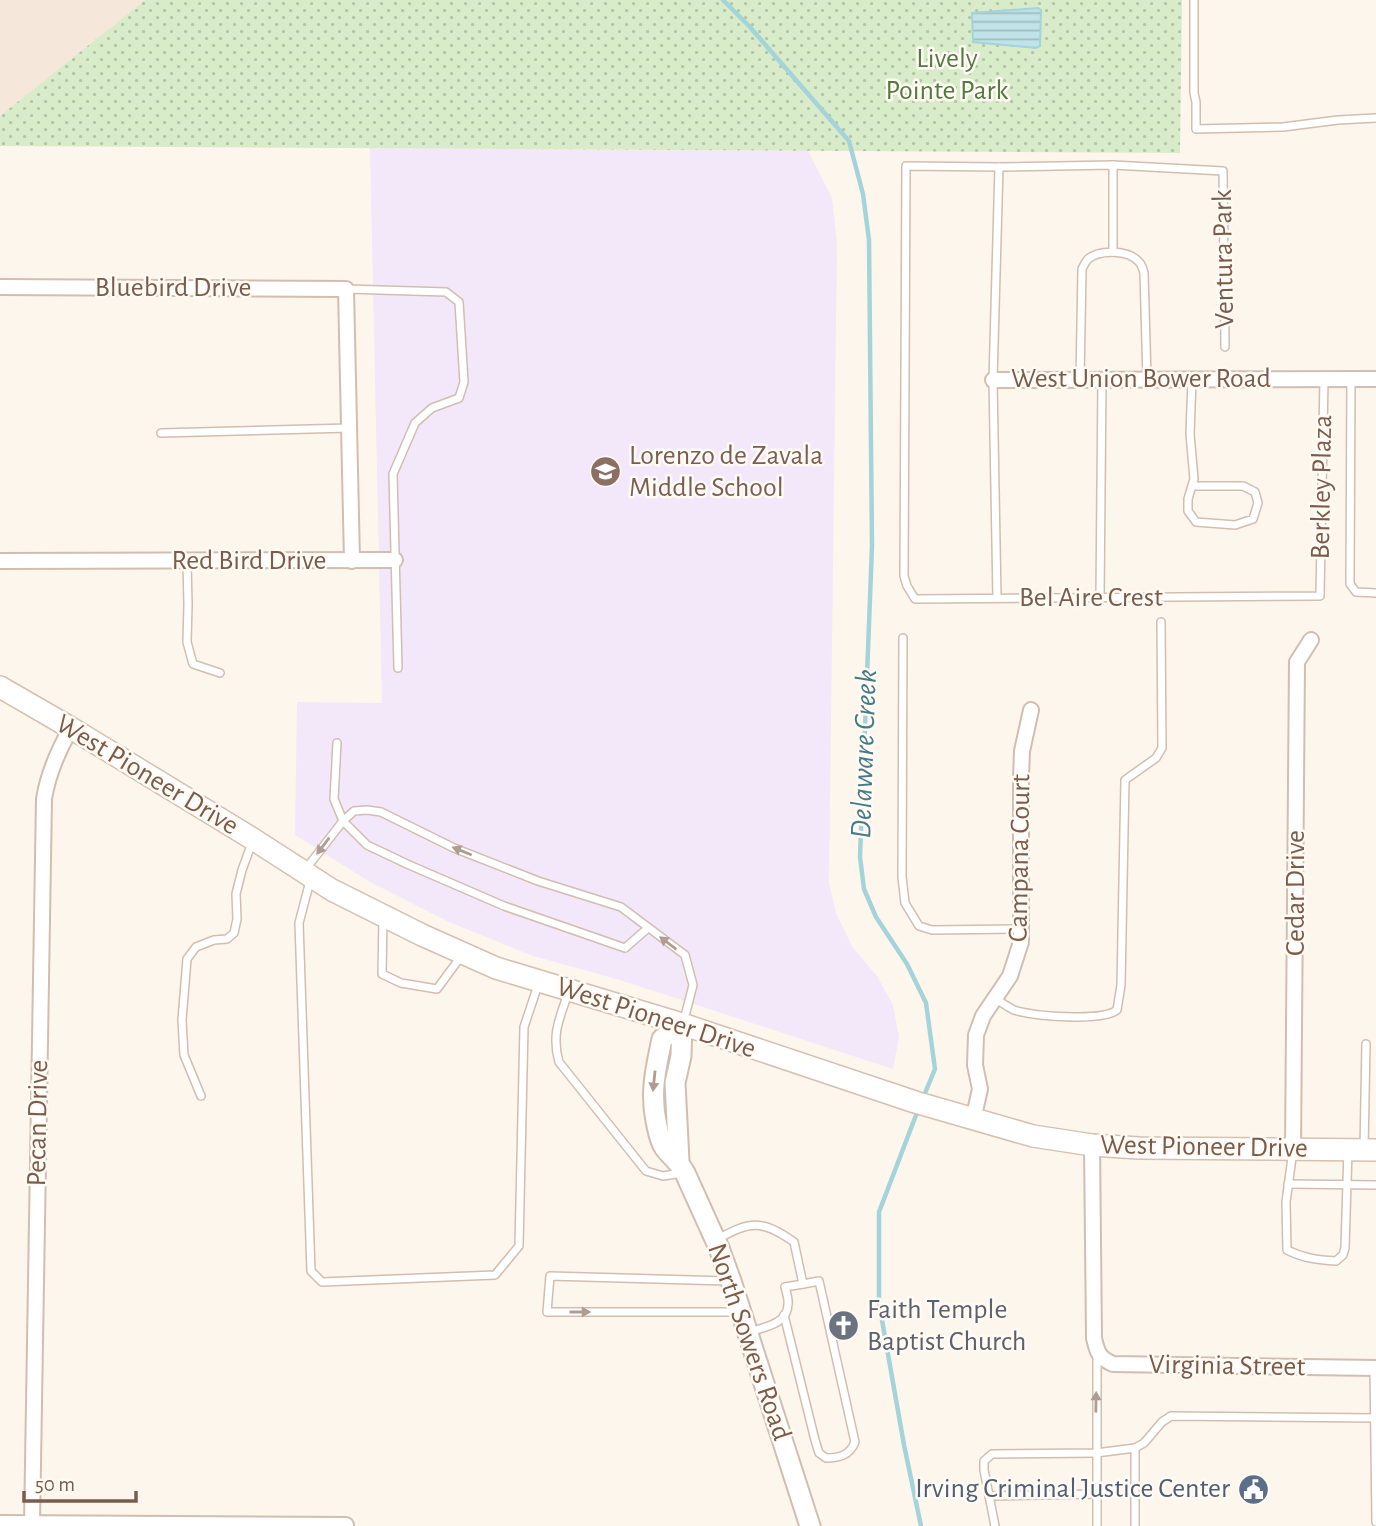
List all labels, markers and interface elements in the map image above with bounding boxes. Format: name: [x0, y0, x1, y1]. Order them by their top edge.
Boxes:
park label: Lively Pointe Park: [886, 45, 1009, 105]
street label: Ventura Park: [1209, 189, 1239, 329]
street label: Bluebird Drive: [95, 274, 251, 302]
street label: West Union Bower Road: [1011, 365, 1271, 393]
street label: Berkley Plaza: [1307, 414, 1337, 560]
place label: Lorenzo de Zavala Middle School: [629, 442, 823, 502]
school or university icon: Lorenzo de Zavala Middle School: [589, 455, 623, 489]
street label: Red Bird Drive: [172, 547, 326, 575]
street label: Bel Aire Crest: [1019, 584, 1163, 612]
water label: Delaware Creek: [846, 669, 882, 839]
street label: West Pioneer Drive: [51, 710, 243, 840]
street label: Campana Court: [1005, 774, 1035, 942]
street label: Cedar Drive: [1282, 830, 1310, 956]
one-way arrow: [316, 837, 330, 856]
one-way arrow: [452, 845, 473, 856]
one-way arrow: [659, 936, 677, 950]
street label: West Pioneer Drive: [553, 973, 759, 1063]
street label: Pecan Drive: [23, 1059, 53, 1187]
one-way arrow: [648, 1070, 659, 1092]
street label: West Pioneer Drive: [1100, 1131, 1308, 1163]
street label: North Sowers Road: [702, 1240, 796, 1444]
place label: Faith Temple Baptist Church: [867, 1296, 1026, 1356]
one-way arrow: [569, 1306, 591, 1318]
church icon: Faith Temple Baptist Church: [827, 1309, 861, 1343]
street label: Virginia Street: [1148, 1351, 1306, 1381]
one-way arrow: [1090, 1391, 1102, 1413]
scale bar: [24, 1460, 136, 1504]
public building icon: Irving Criminal Justice Center: [1236, 1472, 1270, 1506]
text: 50 m: [35, 1474, 75, 1495]
place label: Irving Criminal Justice Center: [915, 1475, 1230, 1503]

